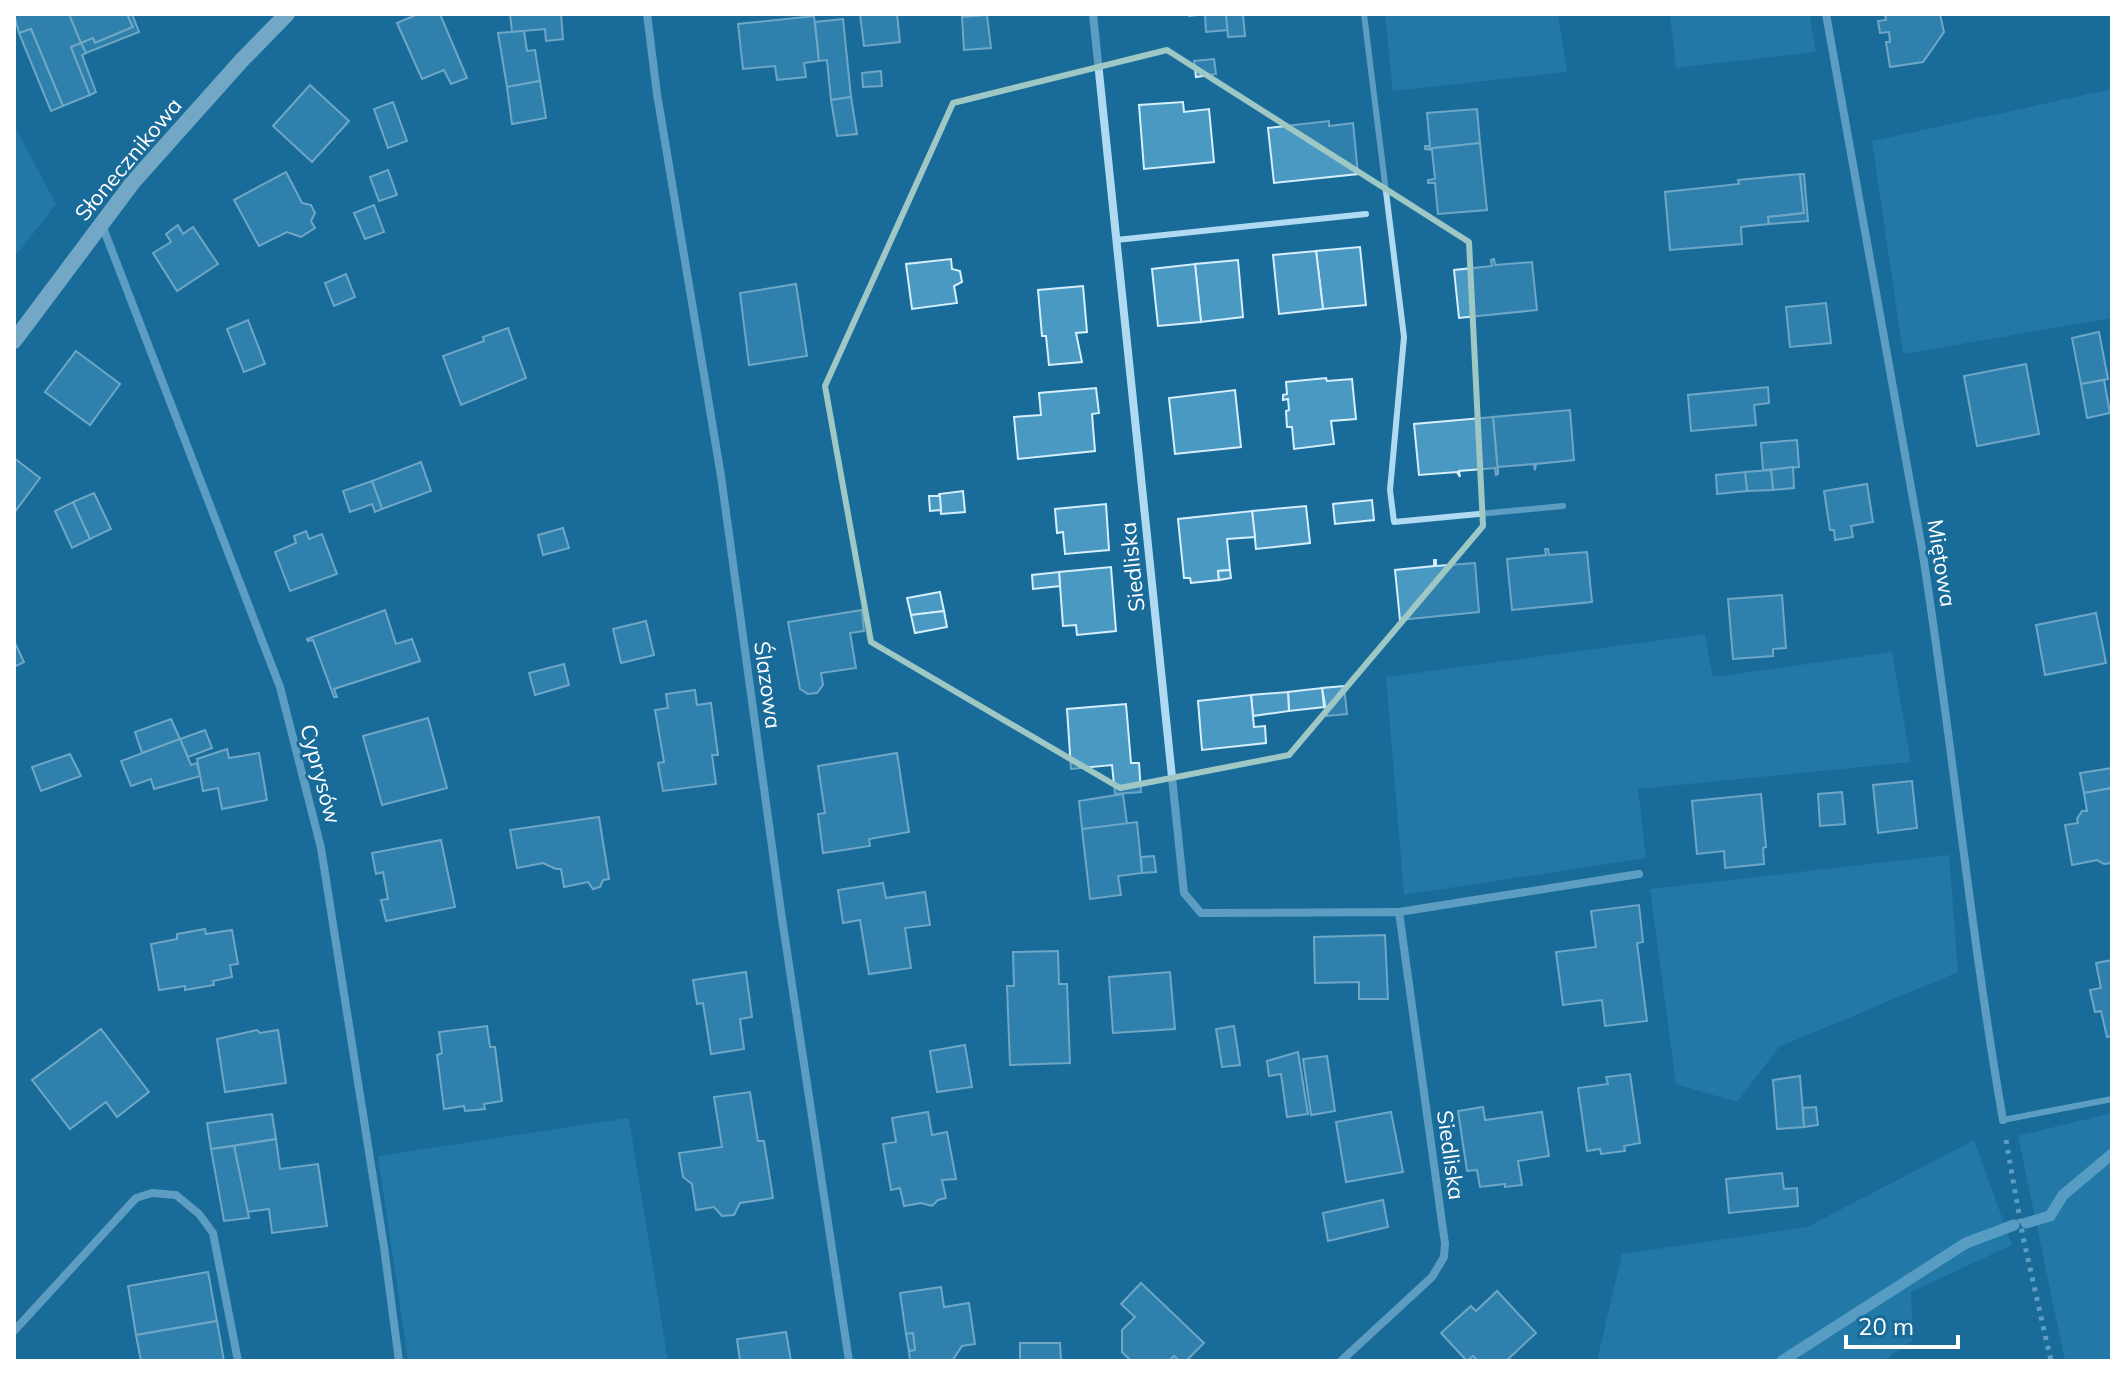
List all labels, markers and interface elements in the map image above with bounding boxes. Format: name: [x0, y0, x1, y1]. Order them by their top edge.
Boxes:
street label: Słonecznikowa: [68, 92, 188, 226]
street label: Miętowa: [1921, 517, 1963, 609]
street label: Siedliska: [1113, 521, 1151, 613]
street label: Ślazowa: [748, 640, 788, 730]
street label: Cyprysów: [294, 721, 348, 827]
street label: Siedliska: [1431, 1109, 1471, 1201]
scale bar: [1846, 1299, 1958, 1349]
text: 20 m: [1858, 1311, 1914, 1341]

